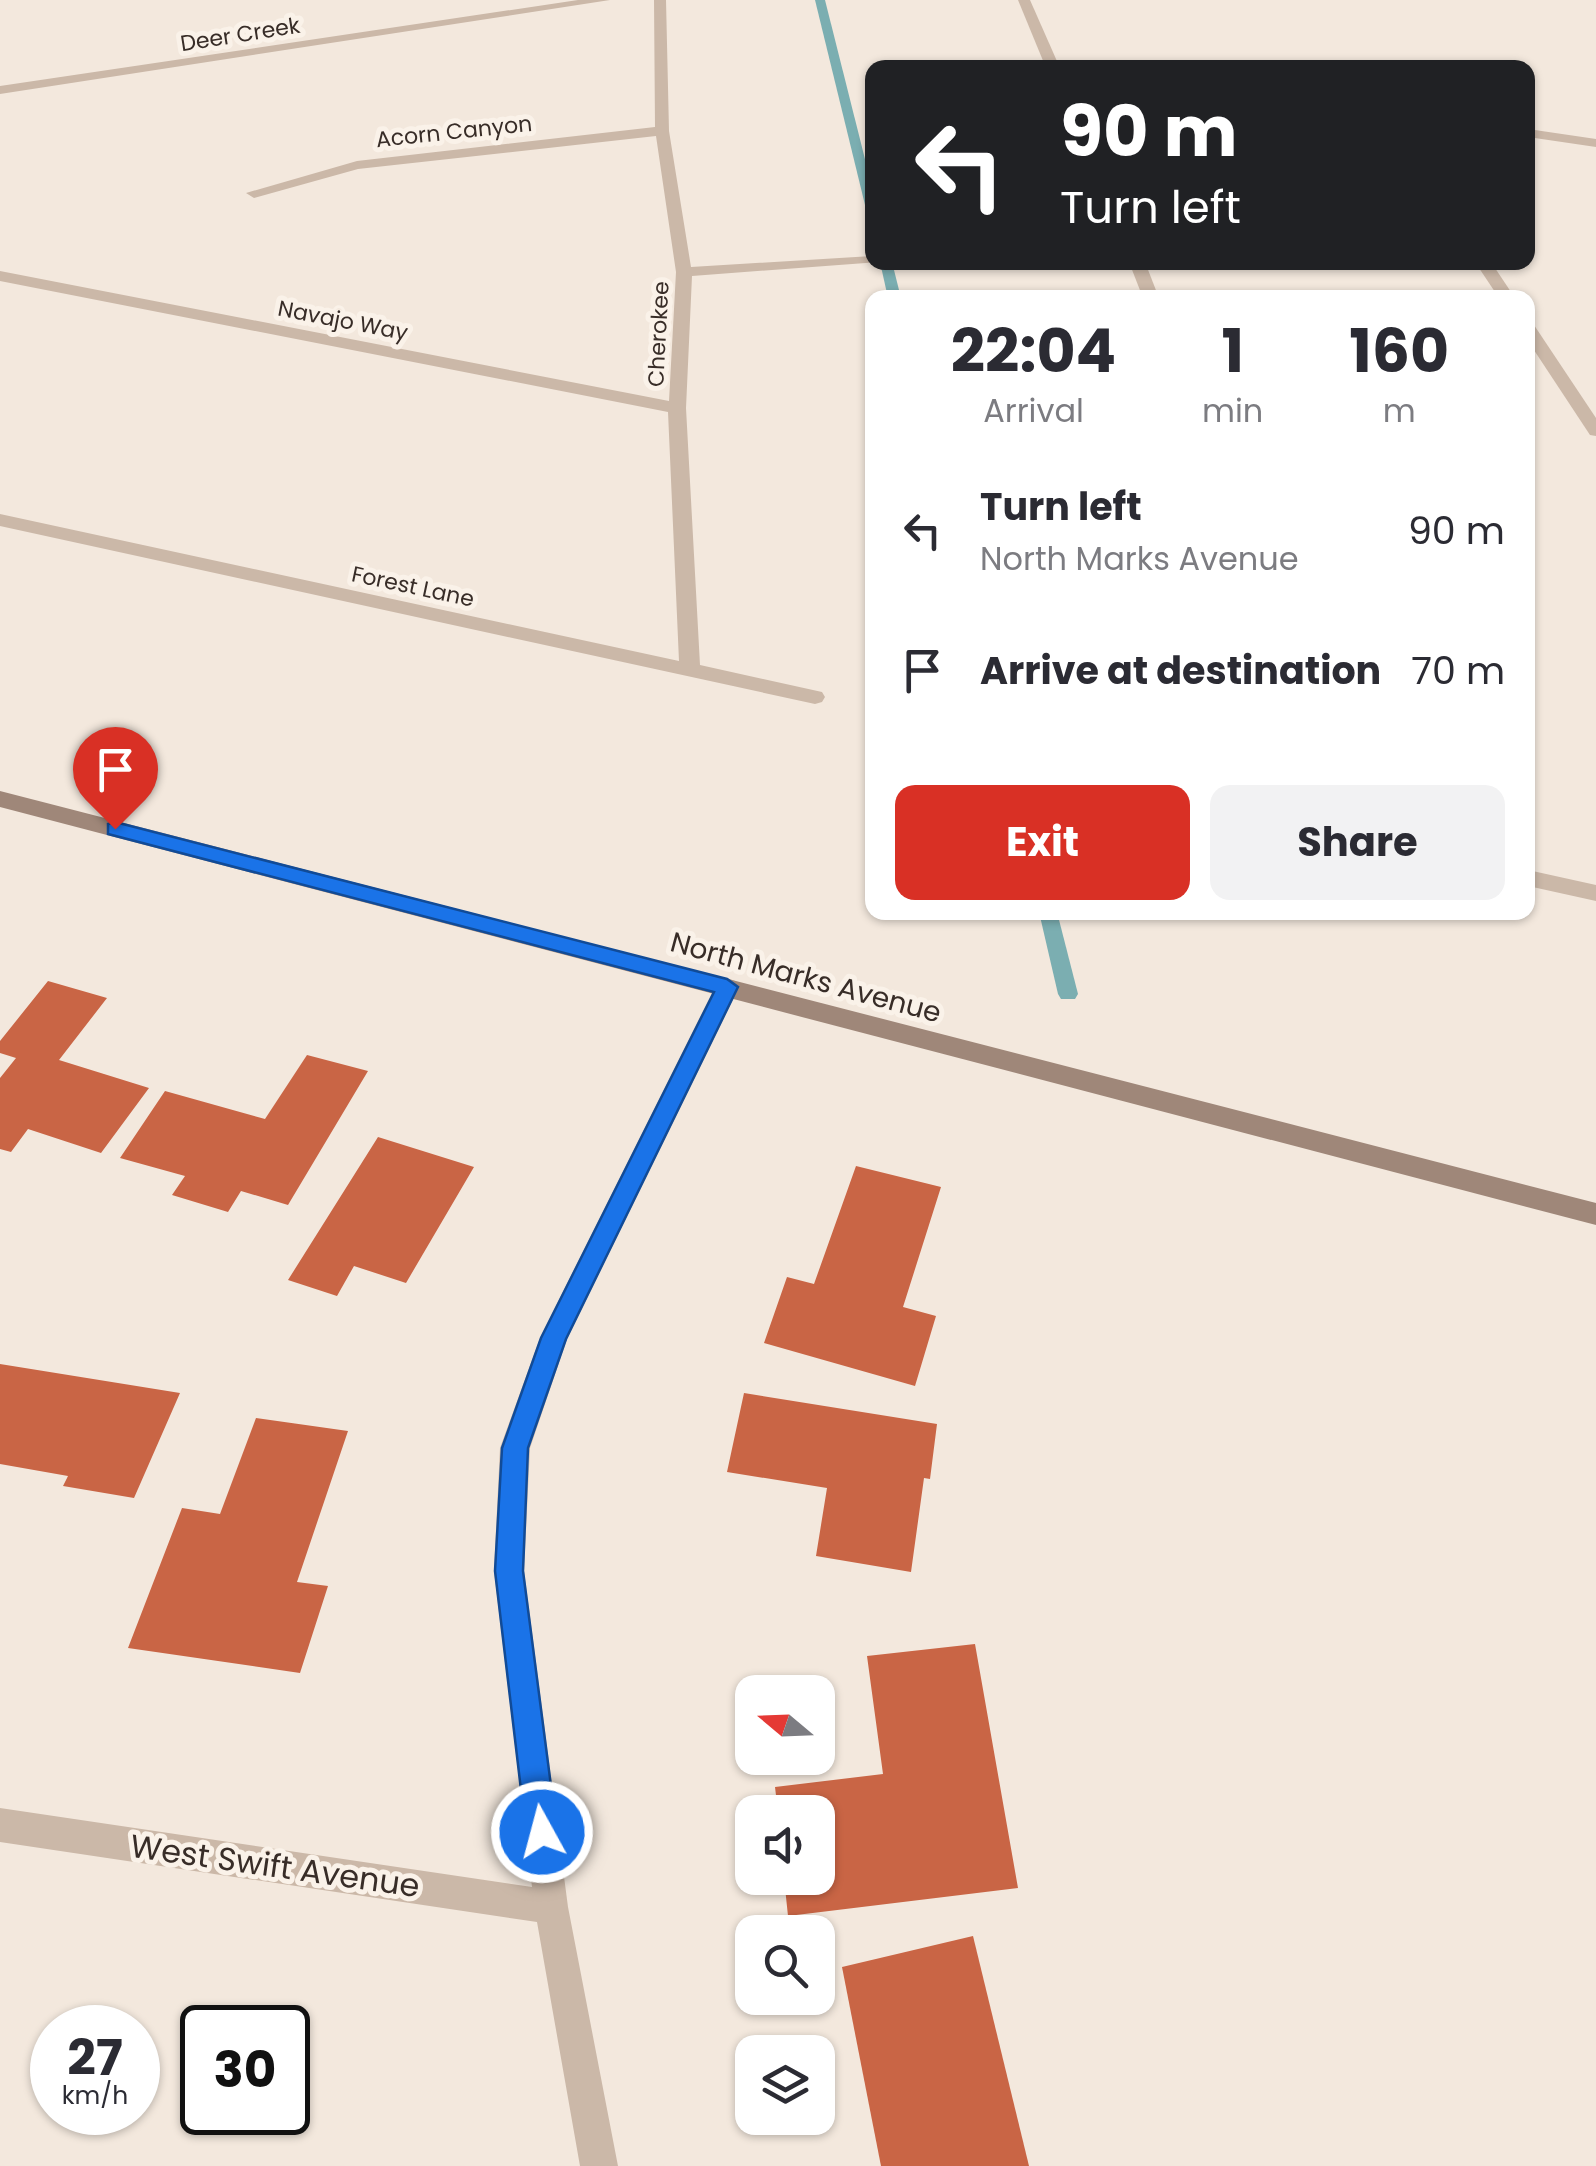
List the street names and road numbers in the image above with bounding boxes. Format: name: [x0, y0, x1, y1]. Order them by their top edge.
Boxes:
street label: Deer Creek: [178, 10, 303, 59]
street label: Acorn Canyon: [374, 108, 534, 155]
street label: Cherokee: [640, 280, 677, 388]
street label: Navajo Way: [275, 293, 411, 348]
street label: Forest Lane: [349, 558, 477, 615]
street label: North Marks Avenue: [666, 923, 946, 1032]
street label: West Swift Avenue: [127, 1823, 423, 1908]

